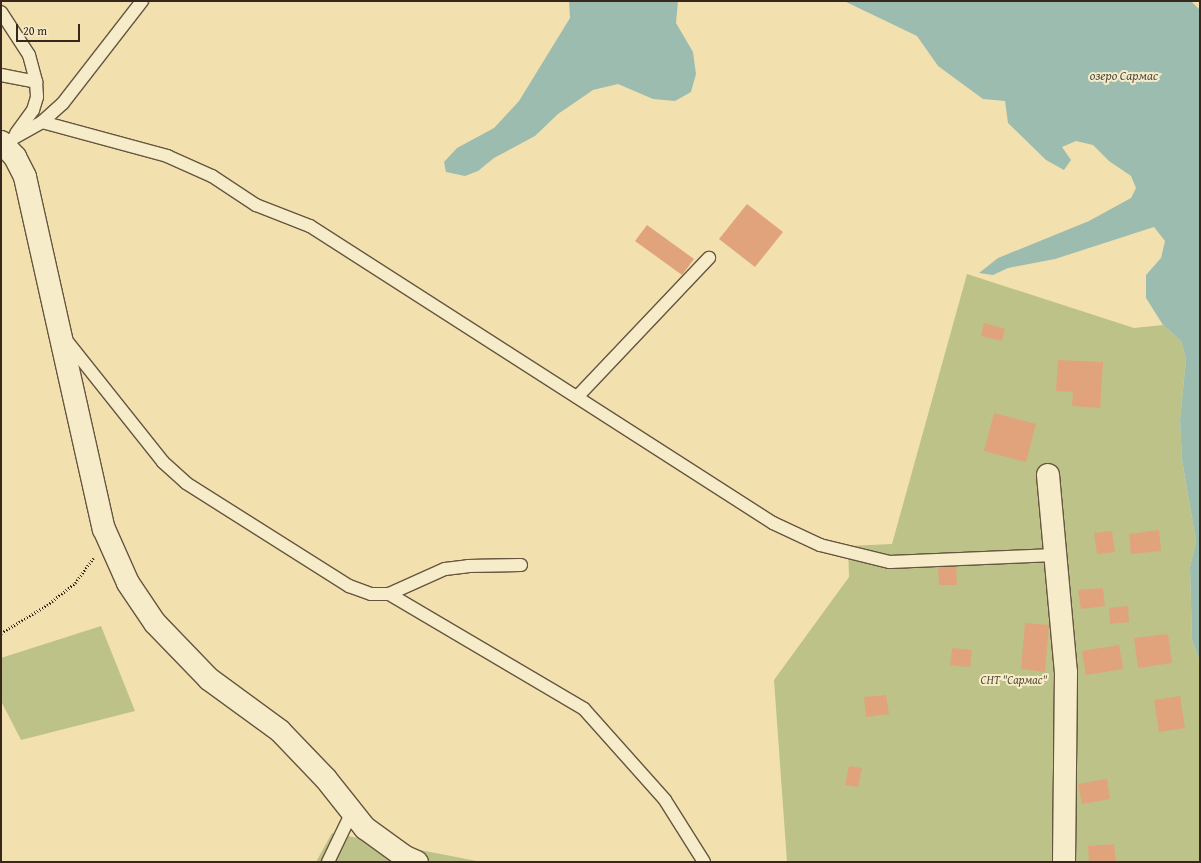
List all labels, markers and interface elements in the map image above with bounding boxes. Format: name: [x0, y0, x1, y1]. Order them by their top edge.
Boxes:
scale bar: [18, 16, 82, 42]
text: 20 m: [23, 22, 47, 39]
water label: озеро Сармас: [1090, 68, 1158, 84]
park label: СНТ "Сармас": [981, 673, 1047, 687]

